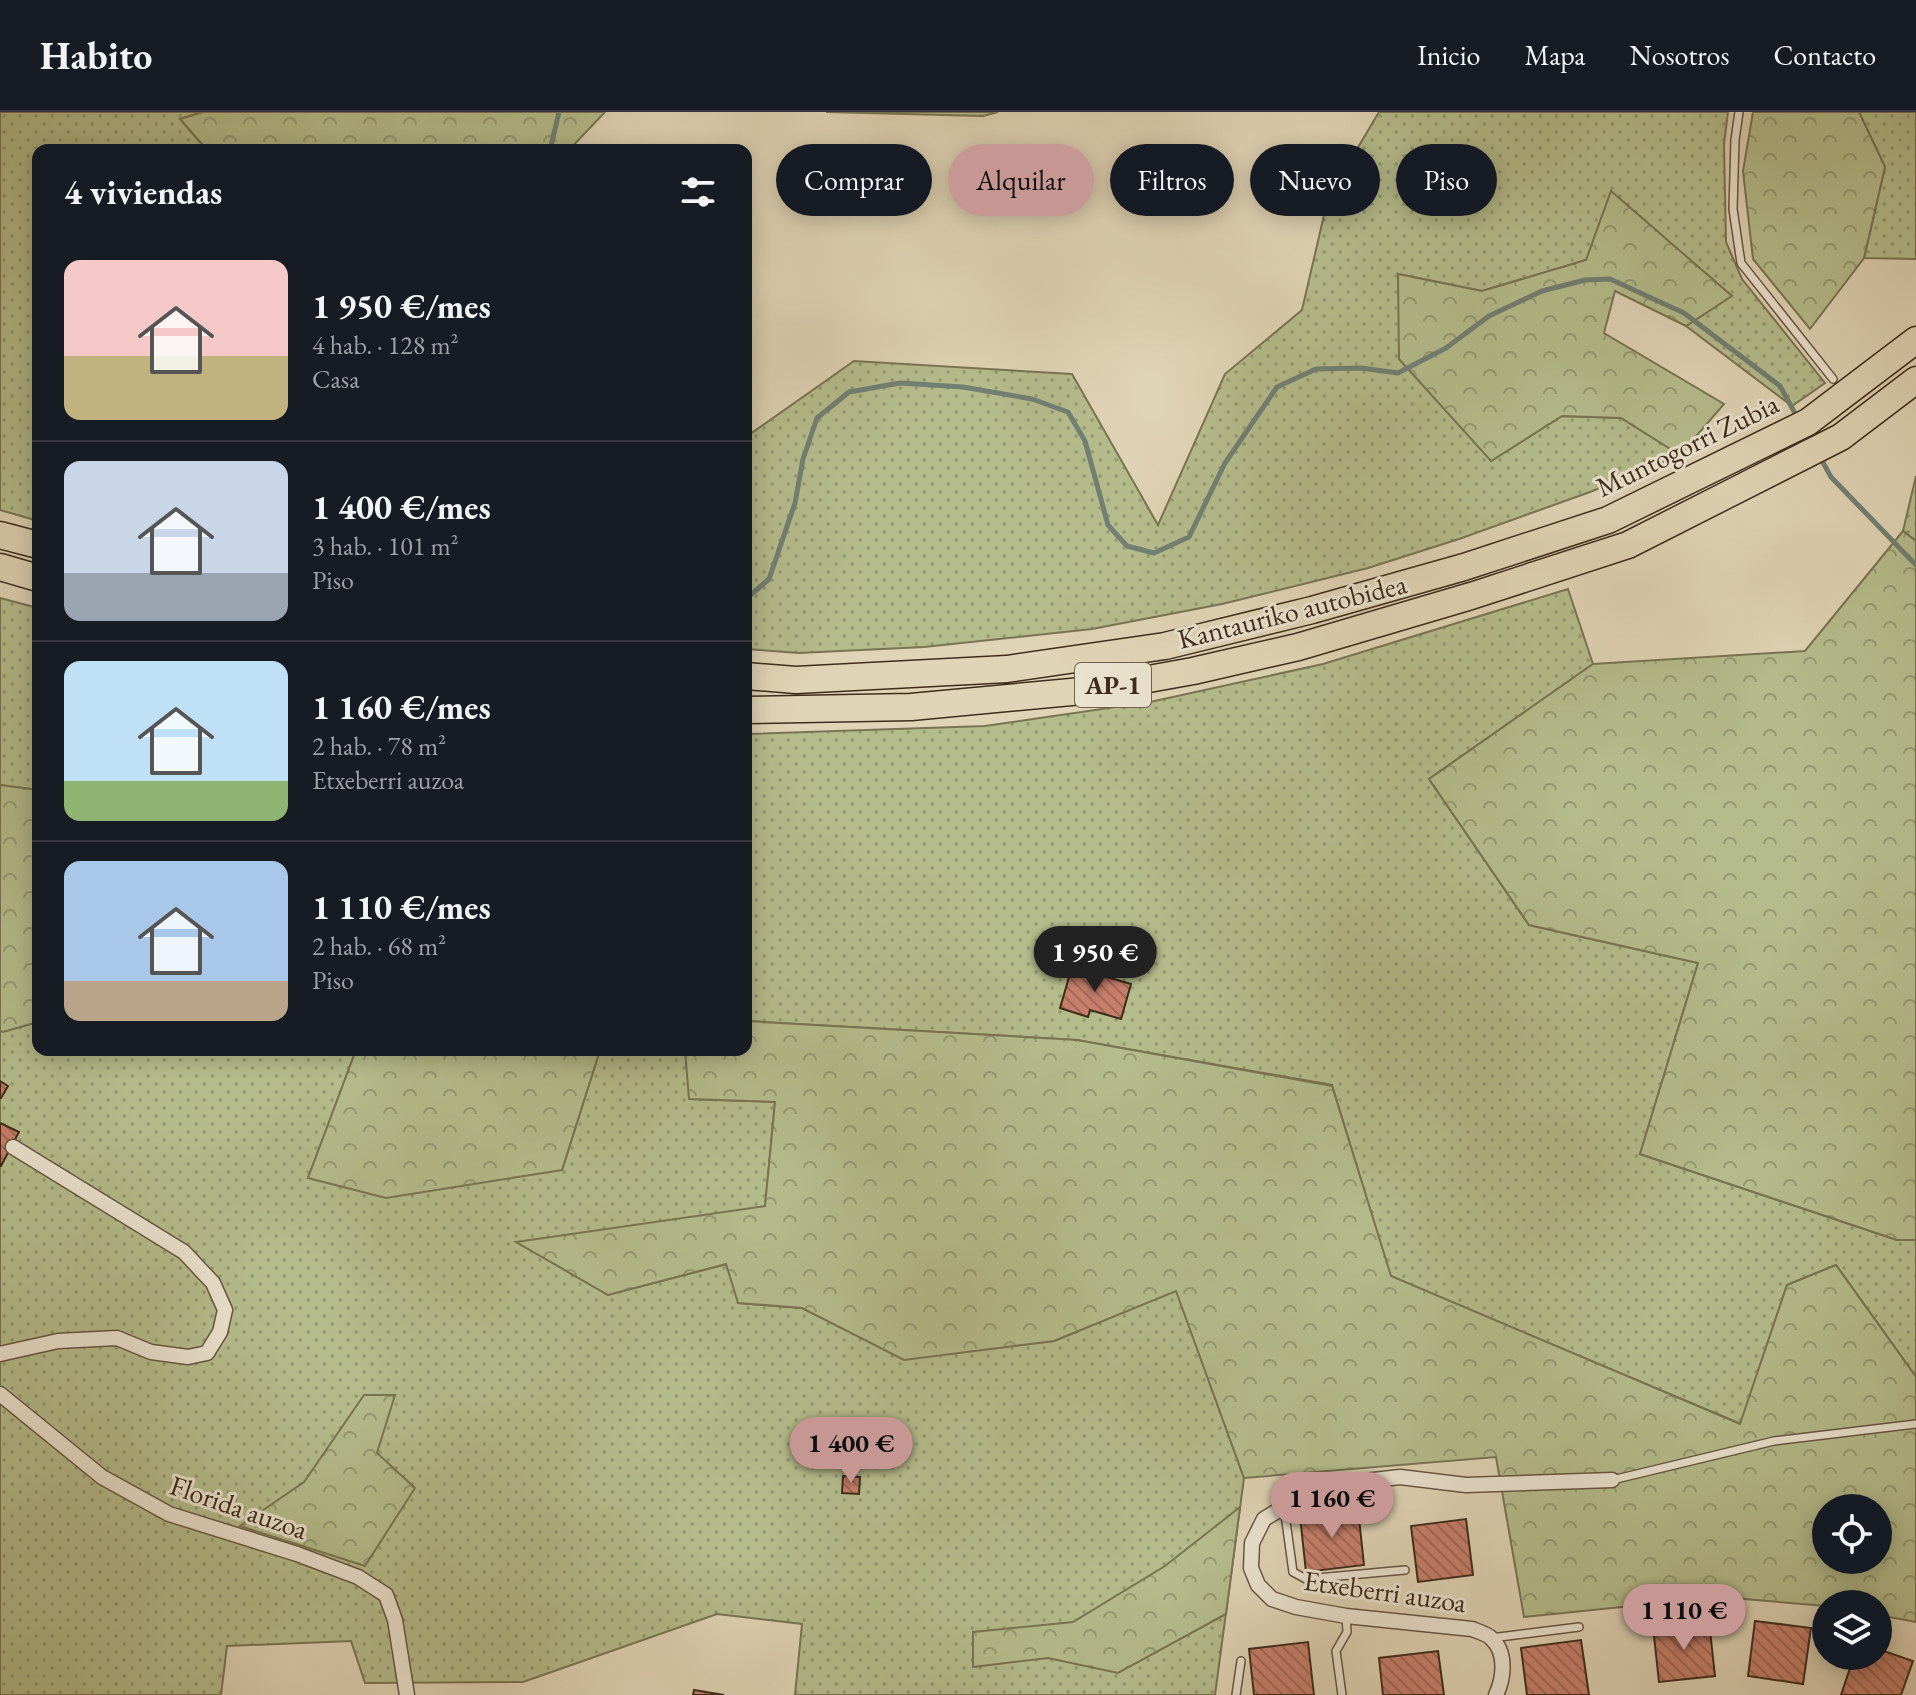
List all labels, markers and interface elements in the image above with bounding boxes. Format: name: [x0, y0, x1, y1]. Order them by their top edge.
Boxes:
text: Habito: [40, 31, 152, 80]
text: Inicio: [1417, 37, 1480, 73]
text: Mapa: [1524, 37, 1585, 73]
text: Nosotros: [1629, 37, 1729, 73]
text: Contacto: [1773, 37, 1876, 73]
chip: Comprar: [776, 144, 932, 216]
chip: Alquilar: [948, 144, 1094, 216]
chip: Filtros: [1110, 144, 1234, 216]
chip: Nuevo: [1250, 144, 1380, 216]
chip: Piso: [1396, 144, 1497, 216]
text: 4 viviendas: [64, 170, 222, 214]
icon: filters: [676, 170, 720, 214]
text: 1 950 €/mes: [312, 284, 491, 328]
icon: home: [128, 292, 224, 388]
text: 4 hab. · 128 m²: [312, 328, 458, 362]
text: Casa: [312, 362, 360, 396]
street label: Muntogorri Zubia: [1590, 385, 1785, 505]
text: 1 400 €/mes: [312, 485, 491, 529]
icon: home: [128, 493, 224, 589]
text: 3 hab. · 101 m²: [312, 529, 458, 563]
text: Piso: [312, 563, 354, 597]
street label: Kantauriko autobidea: [1174, 565, 1411, 657]
road number: AP-1: [1075, 663, 1151, 707]
text: 1 160 €/mes: [312, 685, 491, 729]
icon: home: [128, 693, 224, 789]
text: 2 hab. · 78 m²: [312, 729, 446, 763]
text: Etxeberri auzoa: [312, 763, 464, 797]
text: 1 110 €/mes: [312, 885, 491, 929]
icon: home: [128, 893, 224, 989]
pin: 1 950 €: [1021, 926, 1169, 994]
text: 2 hab. · 68 m²: [312, 929, 446, 963]
text: 1 950 €: [1052, 935, 1138, 969]
text: Piso: [312, 963, 354, 997]
pin: 1 400 €: [777, 1417, 925, 1485]
text: 1 400 €: [808, 1426, 894, 1460]
street label: Florida auzoa: [166, 1467, 313, 1548]
pin: 1 160 €: [1258, 1472, 1406, 1540]
text: 1 160 €: [1289, 1481, 1375, 1515]
map controls: [1812, 1494, 1892, 1670]
button: locate: [1812, 1494, 1892, 1574]
street label: Etxeberri auzoa: [1301, 1562, 1469, 1620]
pin: 1 110 €: [1610, 1584, 1758, 1652]
button: layers: [1812, 1590, 1892, 1670]
text: 1 110 €: [1641, 1593, 1727, 1627]

